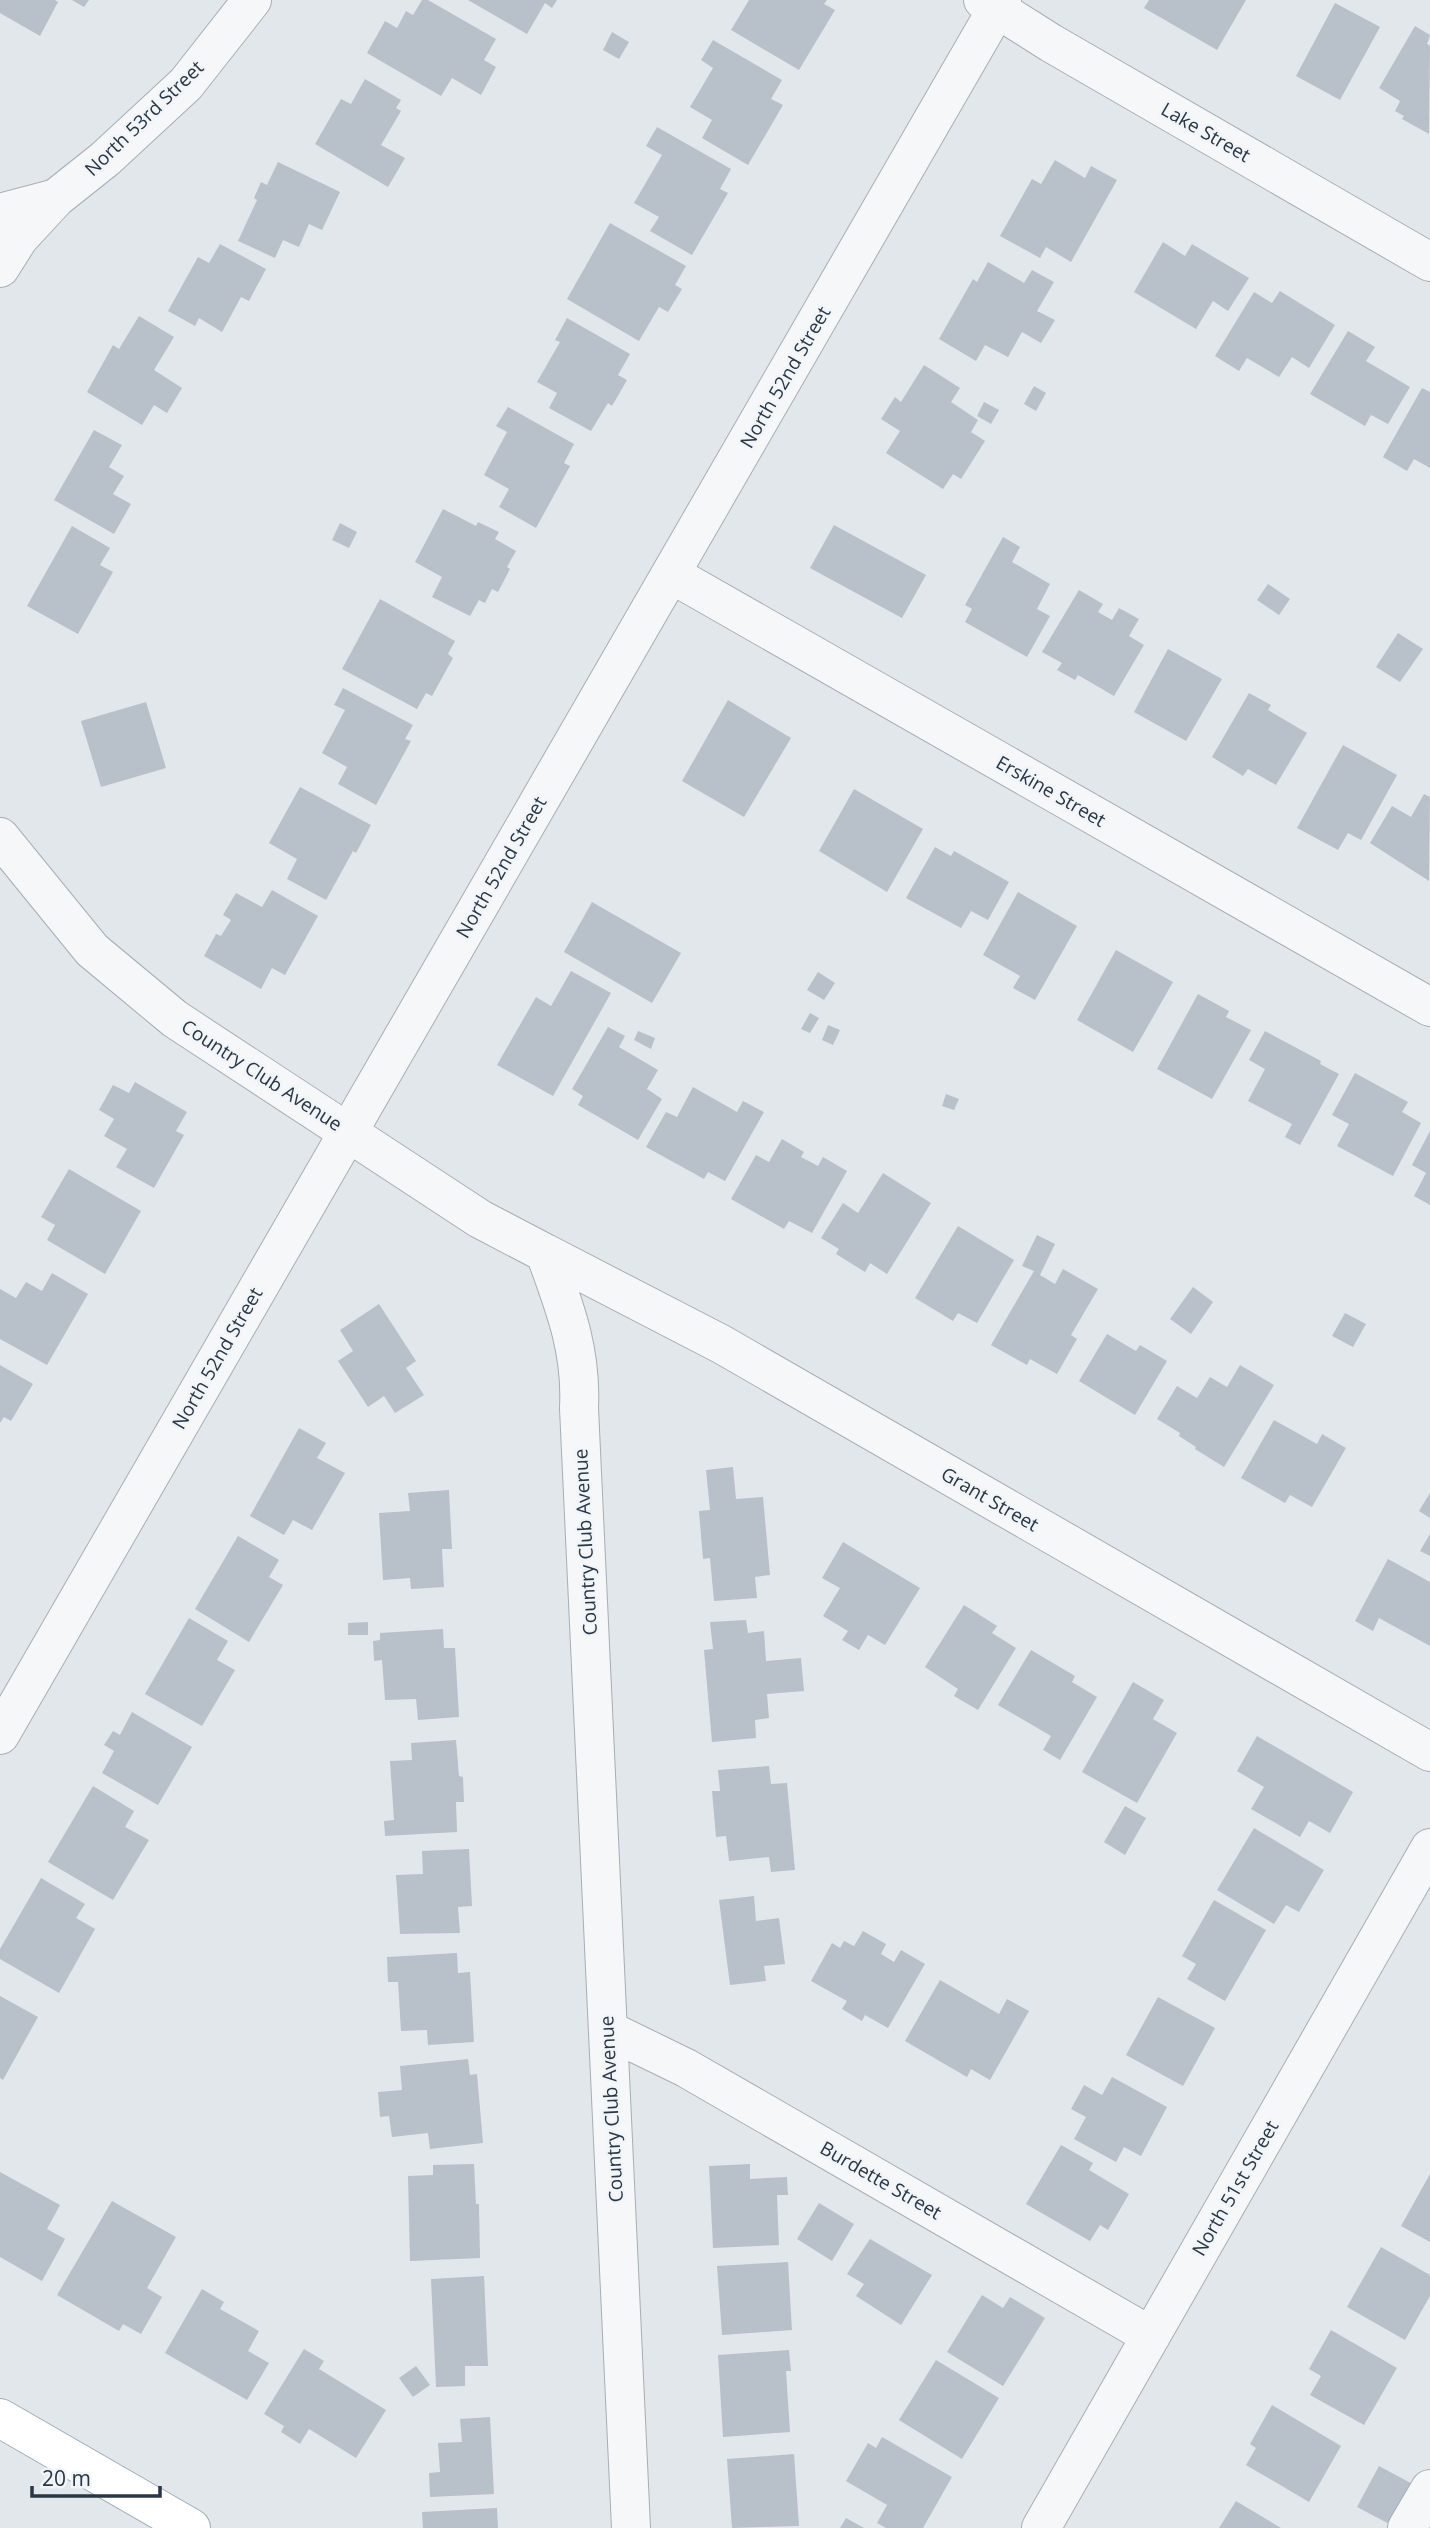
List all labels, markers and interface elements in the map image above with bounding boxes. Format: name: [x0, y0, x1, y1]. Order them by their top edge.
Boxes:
street label: North 53rd Street: [79, 54, 209, 182]
street label: Lake Street: [1157, 96, 1256, 168]
street label: North 52nd Street: [734, 301, 836, 453]
street label: Erskine Street: [991, 749, 1111, 833]
street label: North 52nd Street: [450, 791, 552, 943]
street label: Country Club Avenue: [177, 1013, 347, 1137]
street label: North 52nd Street: [166, 1282, 268, 1434]
street label: Country Club Avenue: [567, 1448, 603, 1636]
street label: Grant Street: [936, 1461, 1044, 1538]
street label: Country Club Avenue: [593, 2015, 629, 2203]
street label: North 51st Street: [1186, 2115, 1284, 2261]
street label: Burdette Street: [816, 2135, 947, 2225]
scale bar: [32, 2454, 159, 2498]
text: 20 m: [42, 2464, 91, 2492]

